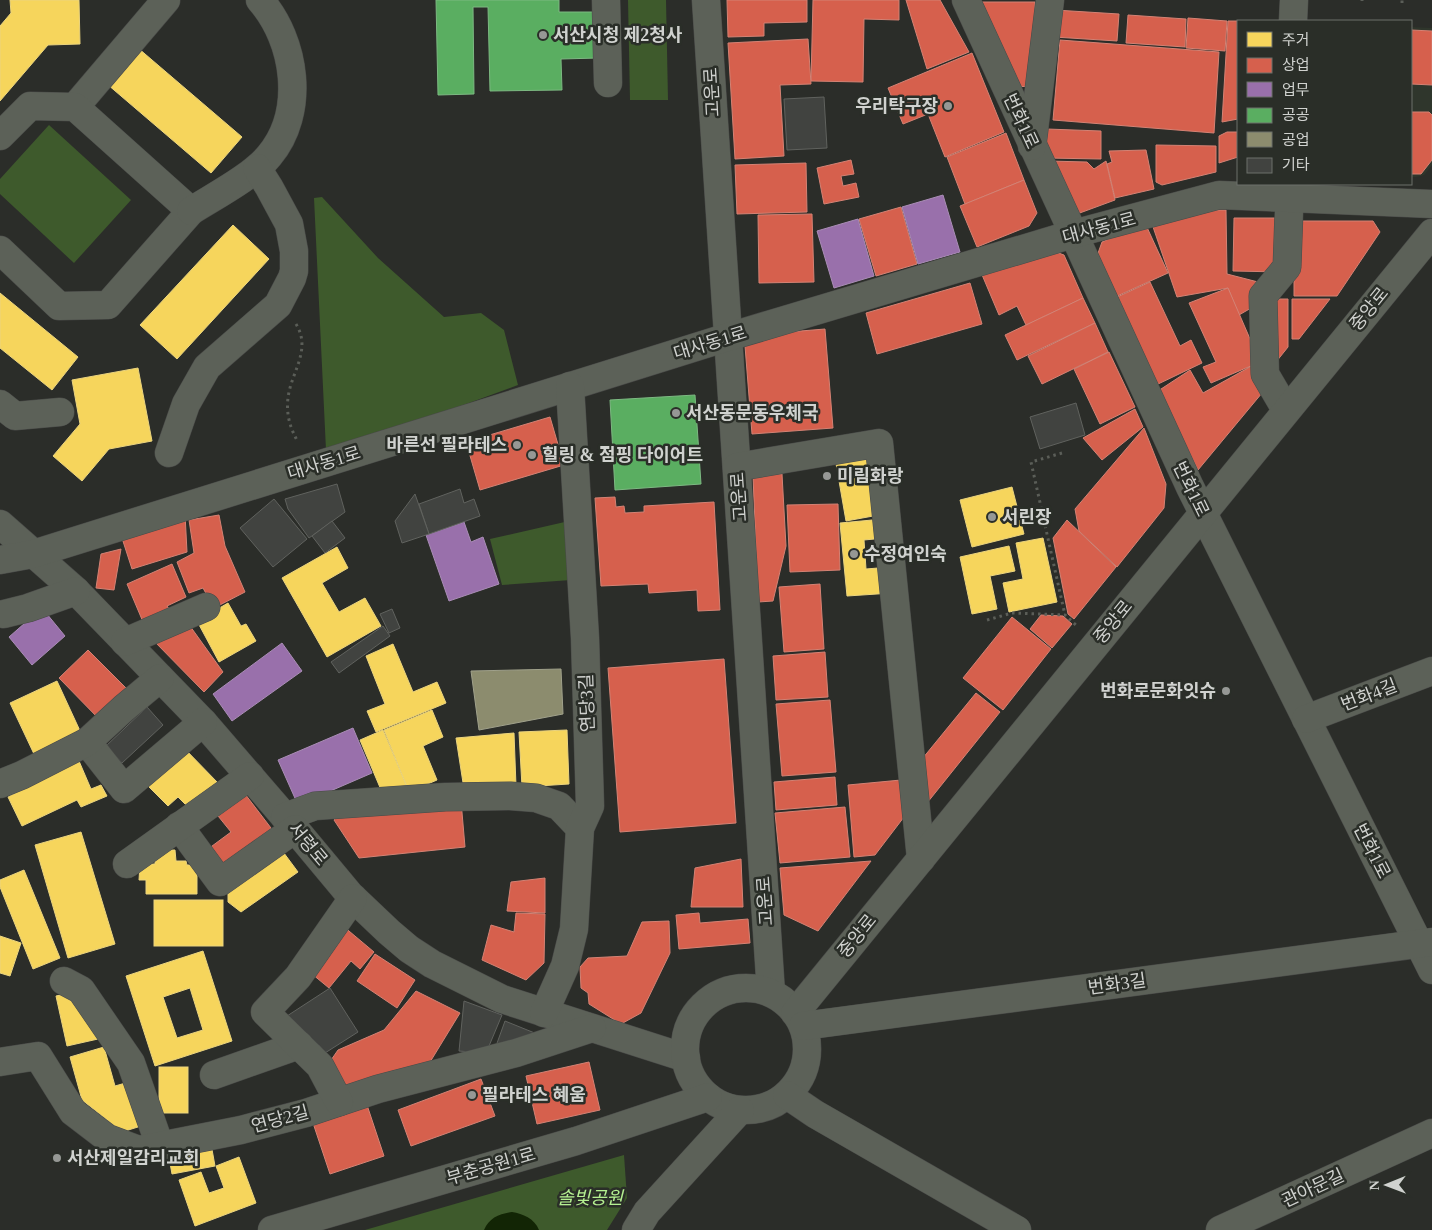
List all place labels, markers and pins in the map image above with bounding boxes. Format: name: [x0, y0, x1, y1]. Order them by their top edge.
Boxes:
place label: 서산시청 제2청사: [553, 25, 683, 45]
marker: 서산시청 제2청사: [537, 29, 549, 41]
place label: 우리탁구장: [855, 96, 938, 116]
marker: 우리탁구장: [942, 100, 954, 112]
place label: 서산동문동우체국: [686, 403, 818, 423]
marker: 서산동문동우체국: [670, 407, 682, 419]
place label: 바른선 필라테스: [387, 435, 507, 455]
marker: 바른선 필라테스: [511, 439, 523, 451]
place label: 힐링 & 점핑 다이어트: [542, 445, 703, 465]
marker: 힐링 & 점핑 다이어트: [526, 449, 538, 461]
place label: 미림화랑: [837, 466, 904, 486]
marker: 미림화랑: [821, 470, 833, 482]
place label: 서린장: [1002, 507, 1052, 527]
marker: 서린장: [986, 511, 998, 523]
place label: 수정여인숙: [864, 544, 947, 564]
marker: 수정여인숙: [848, 548, 860, 560]
place label: 번화로문화잇슈: [1100, 681, 1216, 701]
marker: 번화로문화잇슈: [1220, 685, 1232, 697]
place label: 필라테스 혜움: [482, 1085, 586, 1105]
marker: 필라테스 혜움: [466, 1089, 478, 1101]
place label: 서산제일감리교회: [67, 1148, 199, 1168]
marker: 서산제일감리교회: [51, 1152, 63, 1164]

